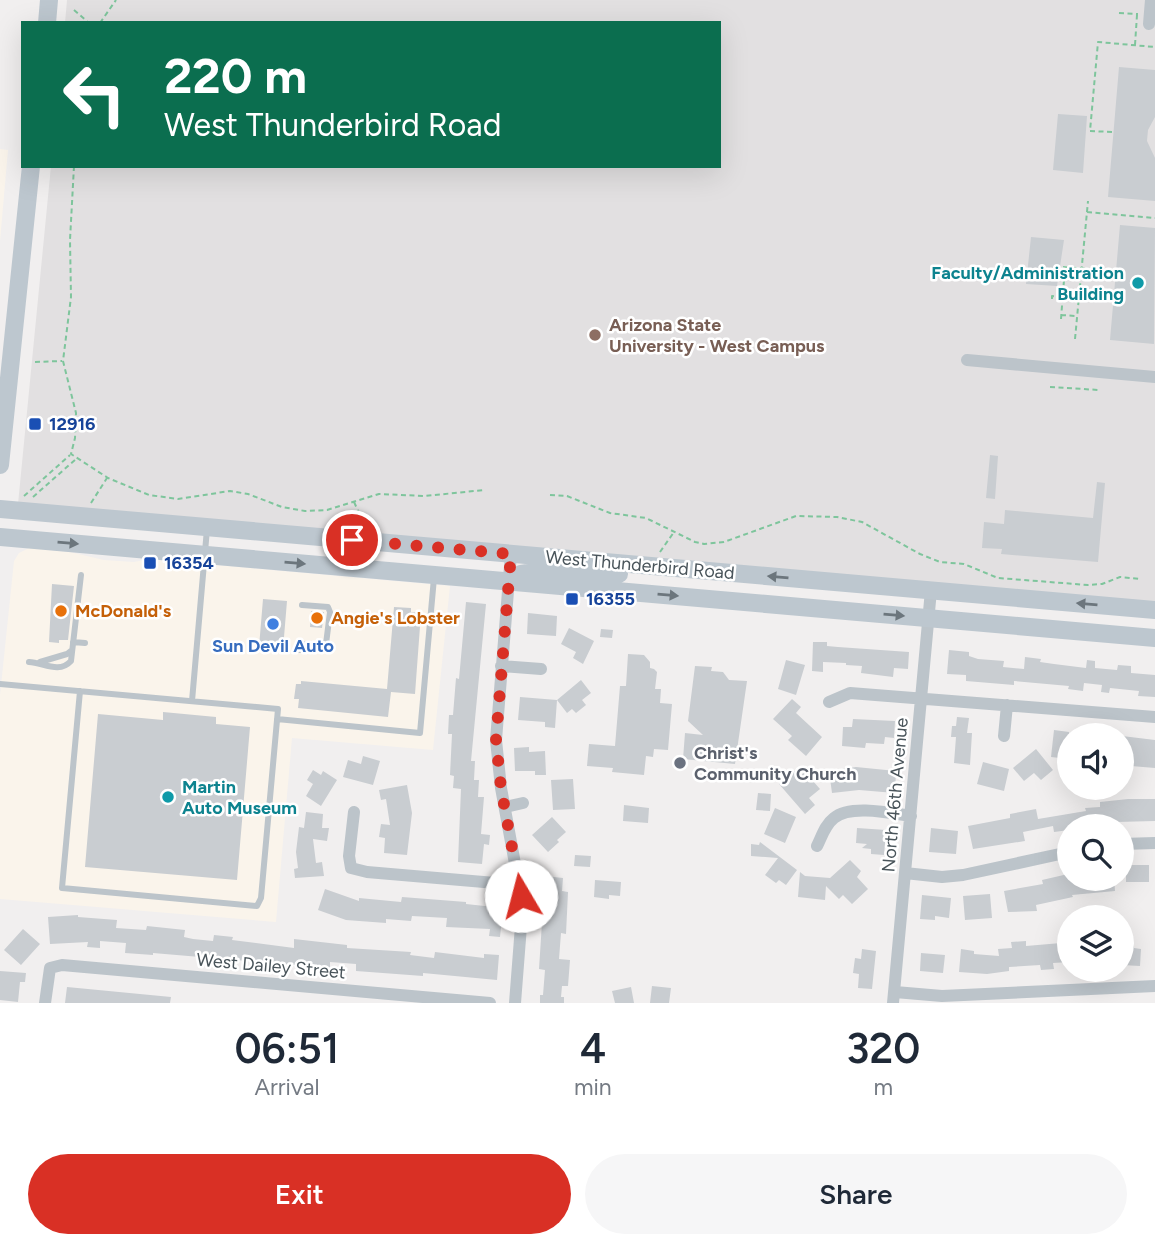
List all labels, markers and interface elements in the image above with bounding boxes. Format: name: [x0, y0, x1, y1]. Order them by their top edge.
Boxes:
text: 220 m: [164, 46, 307, 105]
icon: left: [49, 49, 140, 140]
text: West Thunderbird Road: [164, 106, 501, 144]
place label: Faculty/Administration Building: [931, 262, 1124, 305]
marker: Faculty/Administration Building: [1130, 275, 1146, 291]
place label: Arizona State University - West Campus: [609, 314, 825, 357]
marker: Arizona State University - West Campus: [587, 327, 603, 343]
place label: 12916: [49, 413, 96, 435]
marker: 12916: [27, 416, 43, 432]
pin: [322, 510, 382, 570]
icon: arrive: [333, 521, 371, 559]
one-way arrow: [57, 538, 79, 549]
street label: West Thunderbird Road: [545, 546, 735, 584]
place label: 16354: [164, 552, 214, 574]
marker: 16354: [142, 555, 158, 571]
one-way arrow: [284, 558, 306, 569]
one-way arrow: [767, 571, 789, 582]
place label: 16355: [586, 588, 635, 610]
one-way arrow: [657, 590, 679, 601]
marker: 16355: [564, 591, 580, 607]
one-way arrow: [1076, 598, 1098, 609]
place label: McDonald's: [75, 600, 172, 622]
marker: McDonald's: [53, 603, 69, 619]
place label: Angie's Lobster: [331, 607, 460, 629]
marker: Angie's Lobster: [309, 610, 325, 626]
one-way arrow: [884, 610, 906, 621]
marker: Sun Devil Auto: [265, 616, 281, 632]
place label: Sun Devil Auto: [212, 635, 334, 657]
street label: North 46th Avenue: [877, 717, 913, 873]
map controls: [1057, 723, 1134, 982]
button: sound: [1057, 723, 1134, 800]
place label: Christ's Community Church: [694, 742, 856, 785]
marker: Christ's Community Church: [672, 755, 688, 771]
place label: Martin Auto Museum: [182, 776, 297, 819]
marker: Martin Auto Museum: [160, 789, 176, 805]
button: search: [1057, 814, 1134, 891]
position arrow: [484, 859, 558, 933]
button: layers: [1057, 905, 1134, 982]
street label: West Dailey Street: [196, 949, 347, 983]
text: 06:51: [235, 1023, 339, 1074]
text: 4: [580, 1023, 606, 1074]
text: 320: [846, 1023, 920, 1074]
text: Arrival: [255, 1073, 319, 1101]
text: min: [574, 1073, 612, 1101]
text: m: [874, 1073, 893, 1101]
button: Exit: [28, 1154, 571, 1234]
button: Share: [585, 1154, 1127, 1234]

